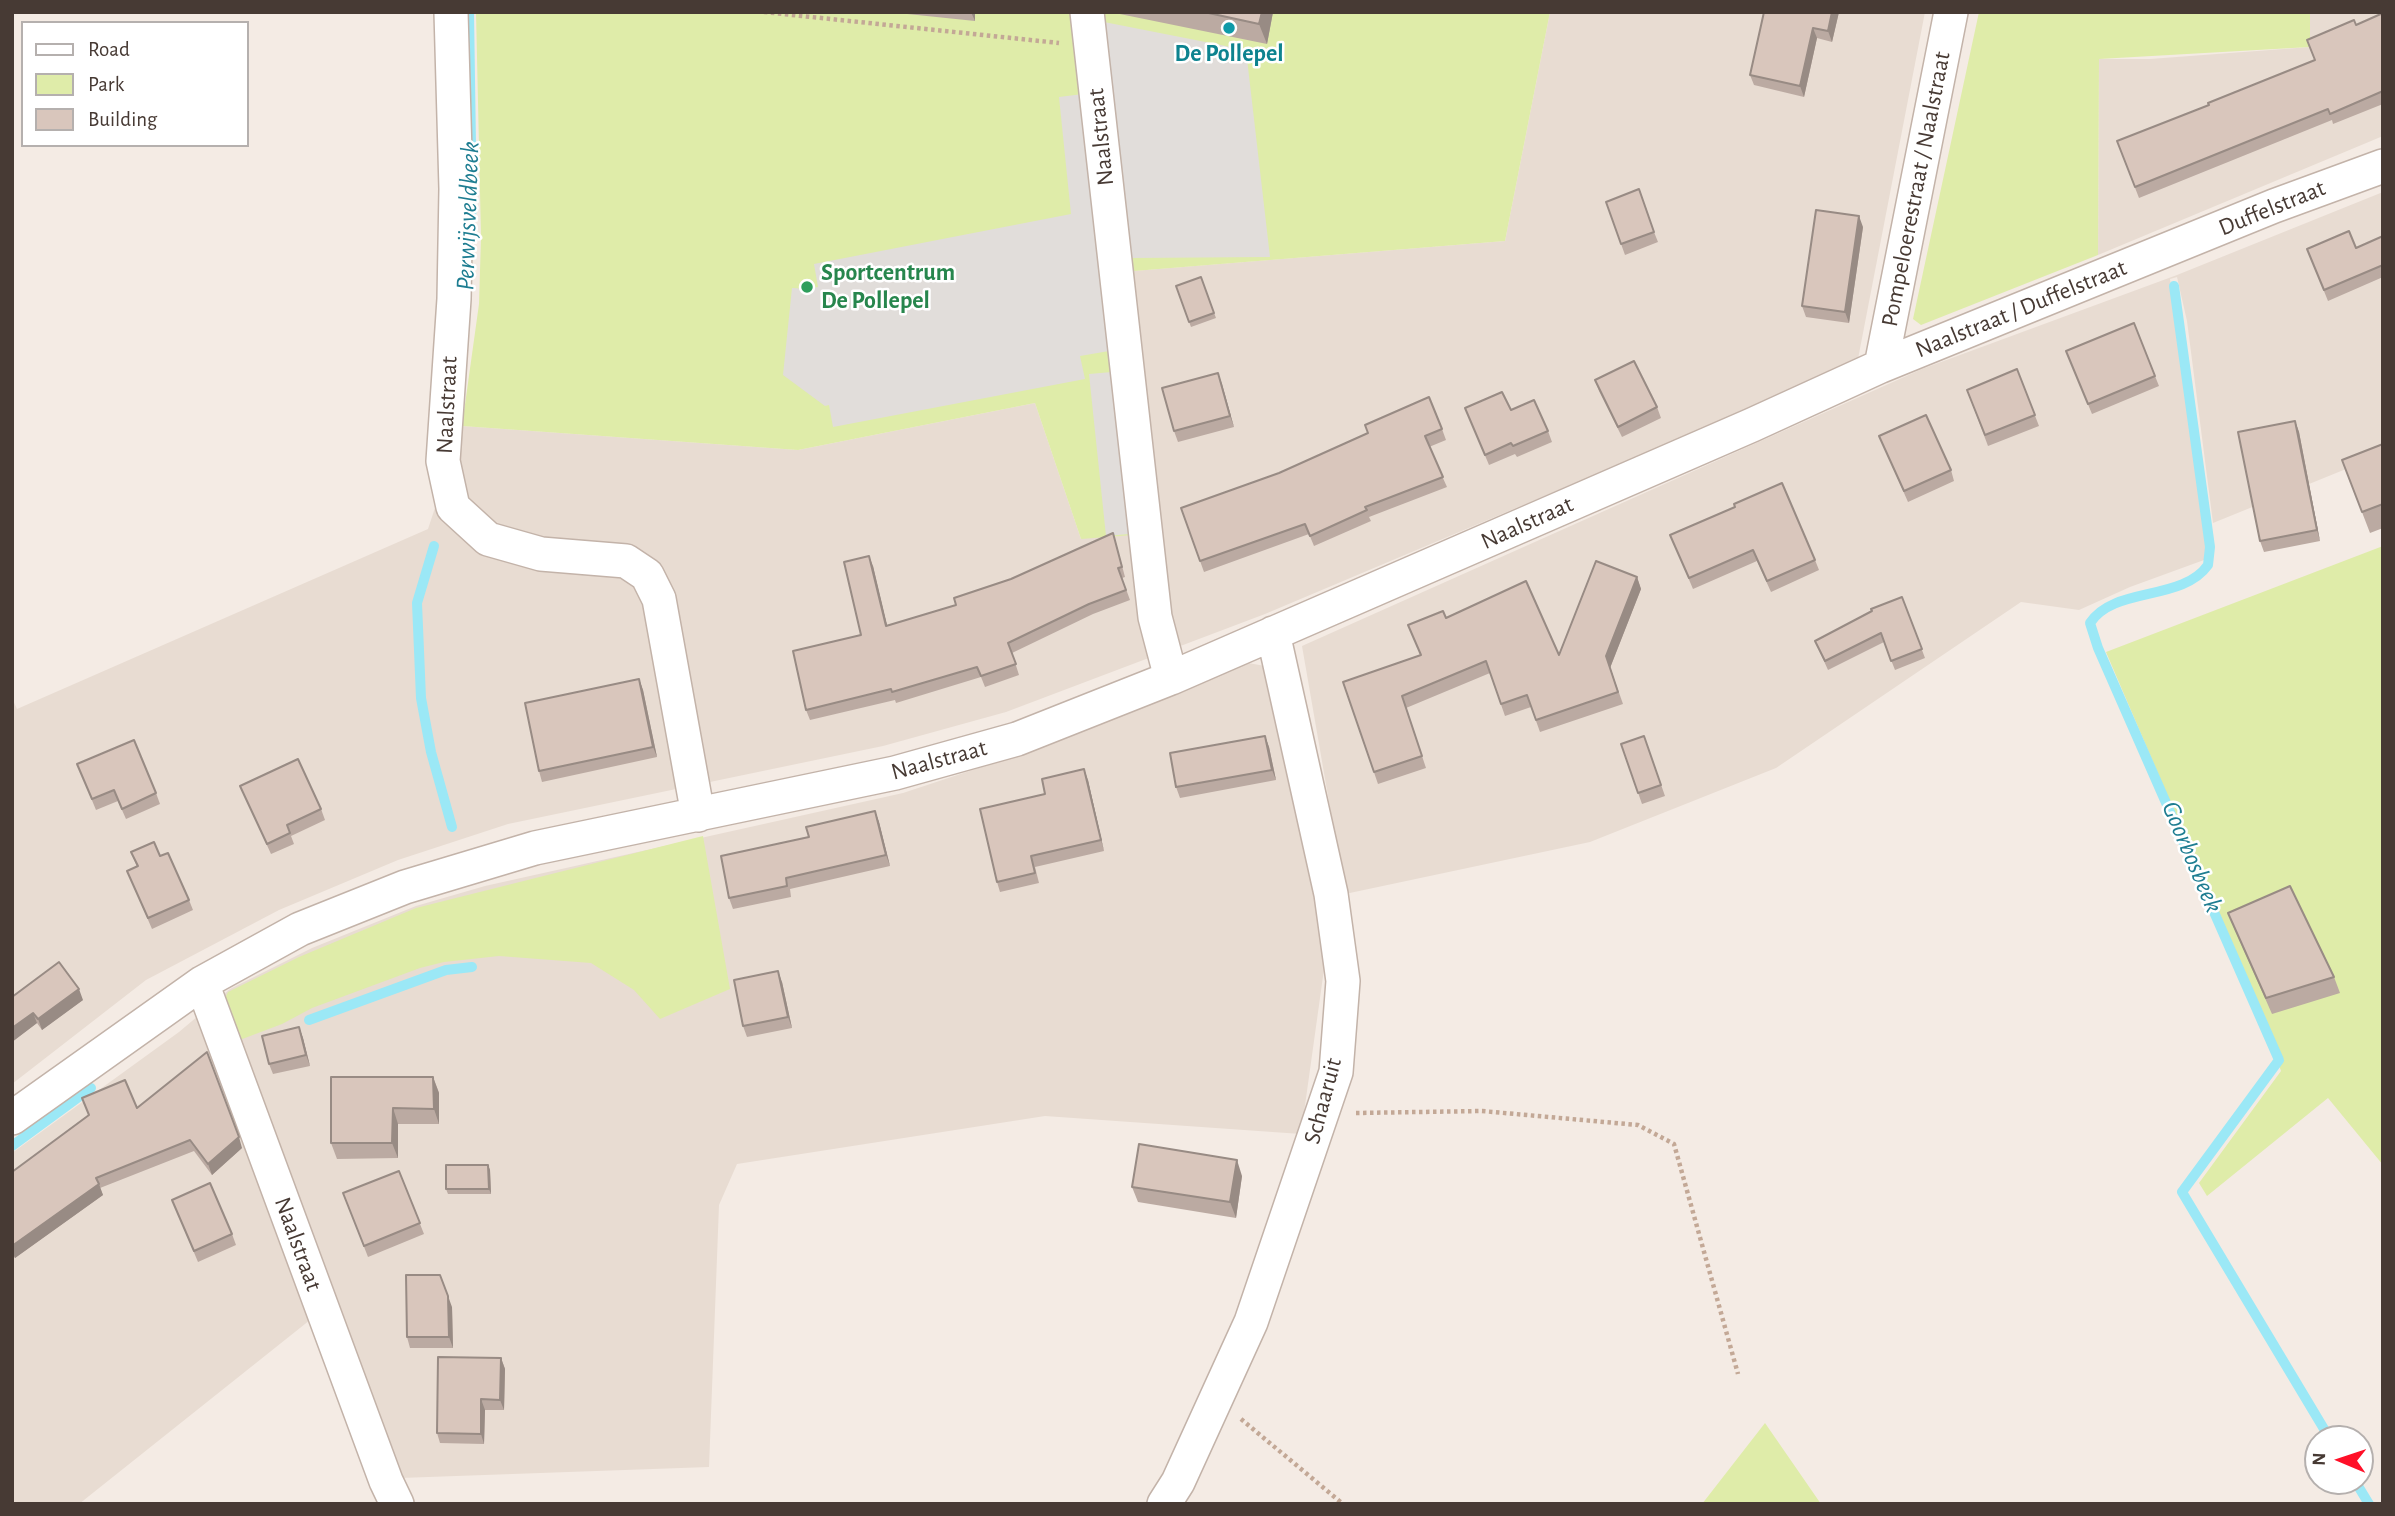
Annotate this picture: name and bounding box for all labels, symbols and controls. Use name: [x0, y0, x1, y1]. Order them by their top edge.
marker: De Pollepel: [1221, 20, 1237, 36]
legend: [21, 21, 248, 147]
text: Road: [88, 39, 130, 60]
place label: De Pollepel: [1175, 40, 1283, 68]
street label: Pompeloerestraat / Naalstraat: [1875, 49, 1957, 329]
text: Park: [88, 74, 124, 95]
street label: Naalstraat: [1082, 87, 1120, 187]
text: Building: [88, 109, 157, 130]
water label: Perwijsveldbeek: [450, 141, 486, 291]
street label: Duffelstraat: [2214, 174, 2330, 242]
street label: Naalstraat / Duffelstraat: [1911, 253, 2131, 365]
place label: Sportcentrum De Pollepel: [821, 259, 955, 315]
marker: Sportcentrum De Pollepel: [799, 279, 815, 295]
street label: Naalstraat: [430, 355, 464, 455]
street label: Naalstraat: [1476, 490, 1578, 556]
street label: Naalstraat: [888, 733, 990, 787]
water label: Goorbosbeek: [2155, 797, 2229, 917]
street label: Schaaruit: [1298, 1055, 1348, 1147]
street label: Naalstraat: [268, 1193, 328, 1295]
north arrow: [2304, 1425, 2374, 1495]
text: N: [2310, 1452, 2329, 1466]

